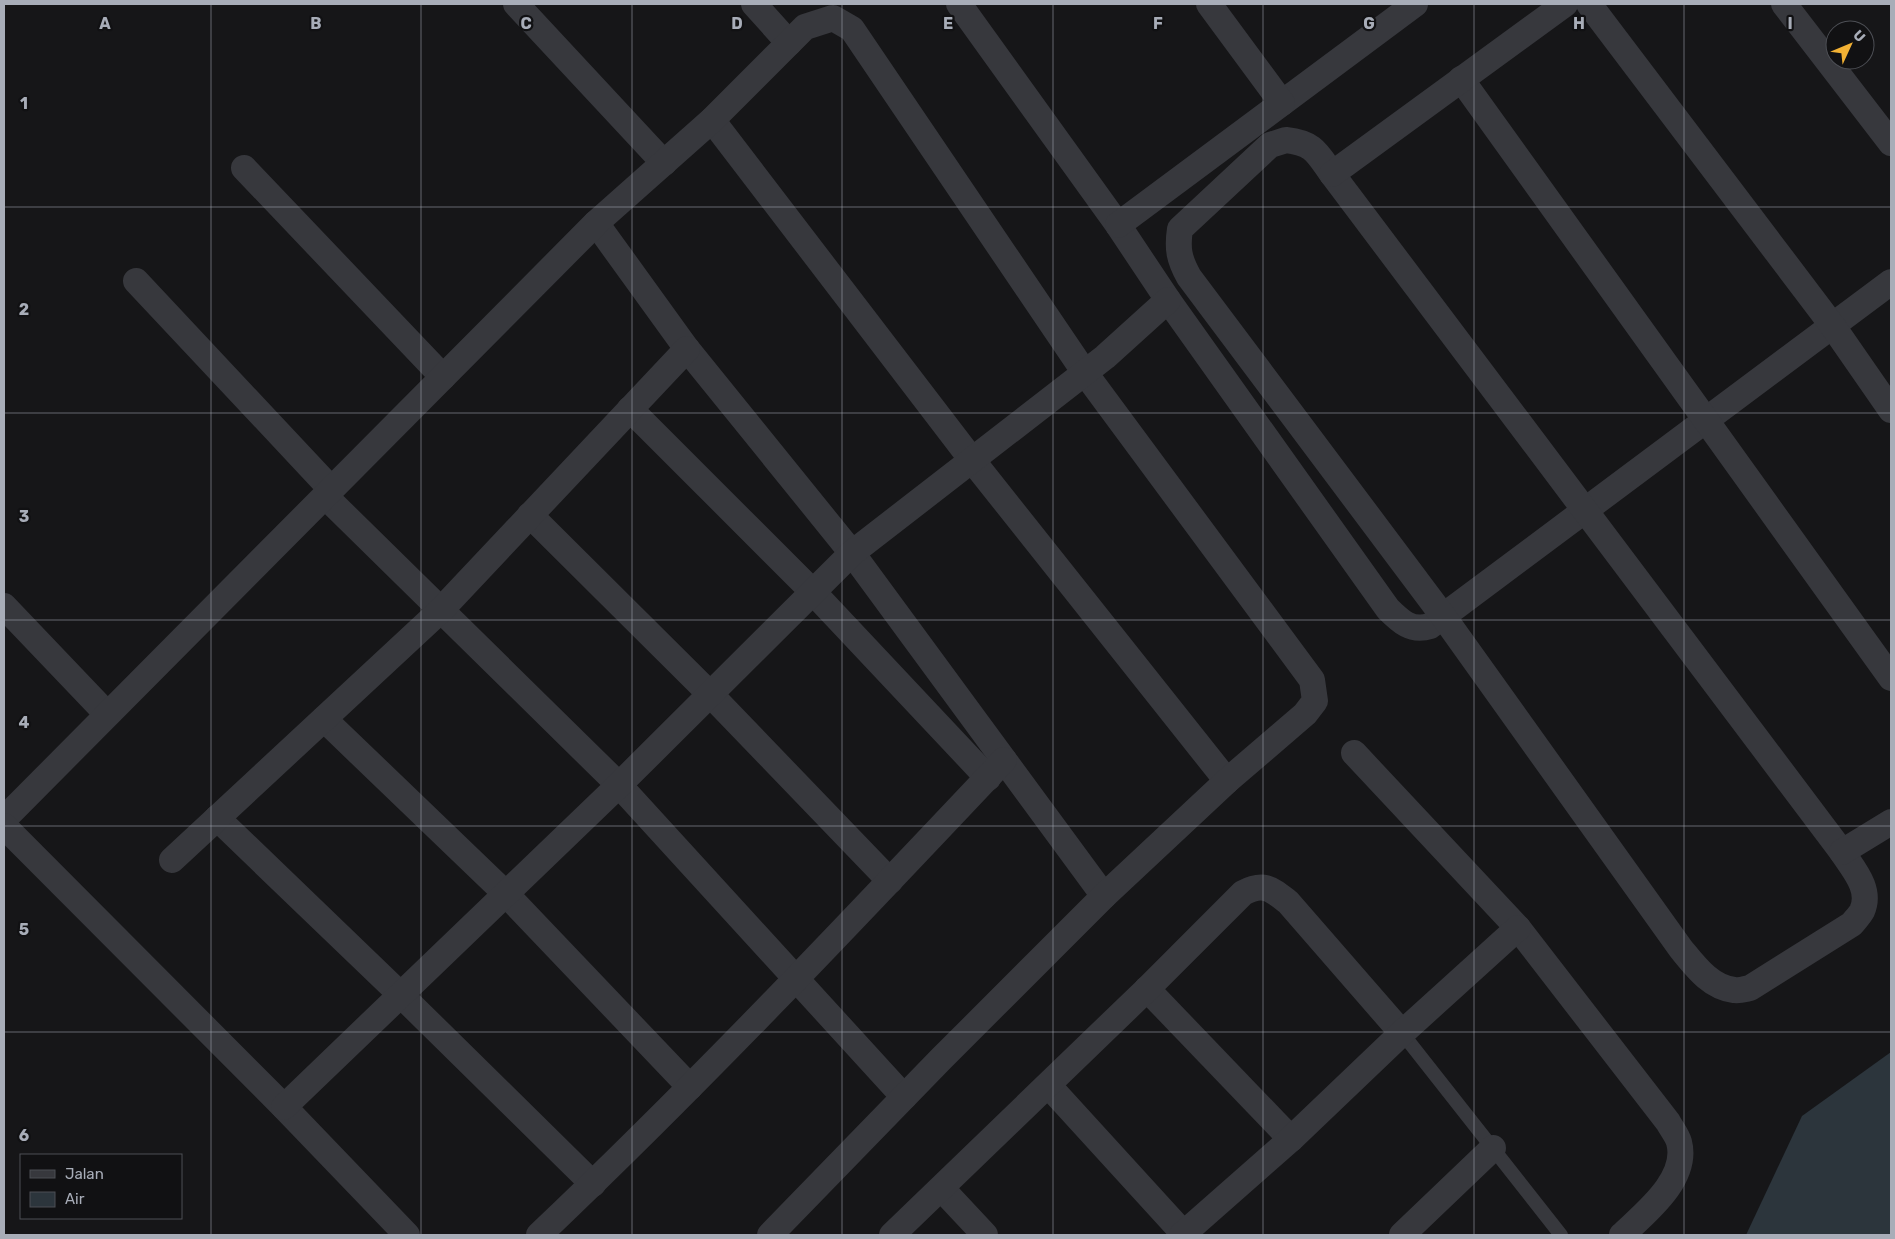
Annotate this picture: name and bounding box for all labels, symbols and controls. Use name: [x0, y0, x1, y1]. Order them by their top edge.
text: A: [99, 14, 111, 33]
text: B: [310, 14, 322, 33]
text: C: [520, 14, 532, 33]
text: D: [731, 14, 743, 33]
text: E: [943, 14, 953, 33]
text: F: [1153, 14, 1163, 33]
text: G: [1363, 14, 1375, 33]
text: H: [1573, 14, 1585, 33]
text: I: [1787, 14, 1793, 33]
north arrow: [1825, 20, 1875, 70]
text: U: [1849, 27, 1869, 46]
text: 1: [20, 94, 28, 113]
text: 2: [19, 300, 29, 319]
text: 3: [19, 507, 29, 526]
text: 4: [19, 713, 30, 732]
text: 5: [19, 920, 29, 939]
text: 6: [19, 1126, 29, 1145]
legend: [20, 1154, 182, 1219]
text: Jalan: [65, 1165, 104, 1183]
text: Air: [65, 1190, 85, 1208]

